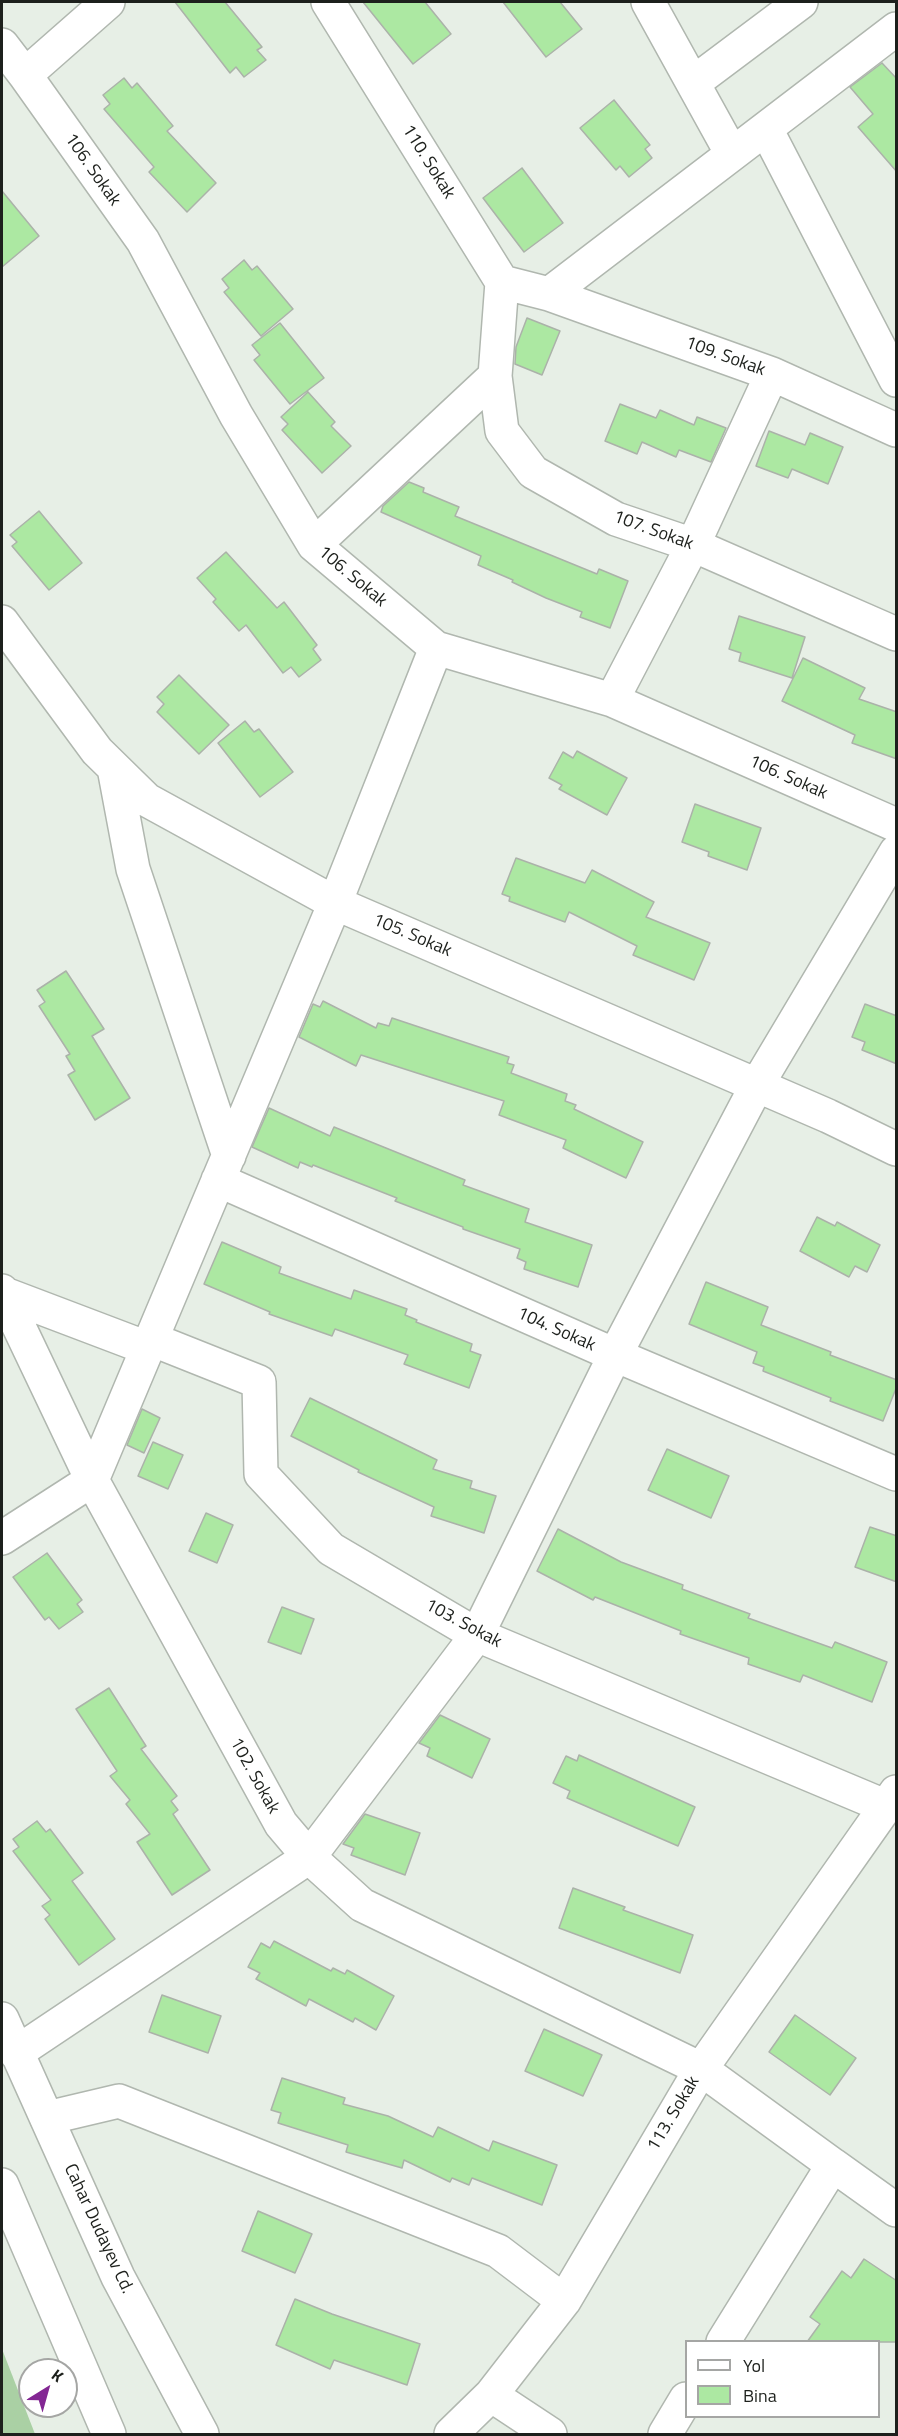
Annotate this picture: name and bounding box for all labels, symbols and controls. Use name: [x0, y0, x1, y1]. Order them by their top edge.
street label: 110. Sokak: [397, 121, 459, 203]
street label: 106. Sokak: [59, 130, 125, 210]
street label: 109. Sokak: [682, 333, 768, 381]
street label: 107. Sokak: [610, 507, 696, 555]
street label: 106. Sokak: [313, 542, 391, 612]
street label: 106. Sokak: [745, 751, 831, 805]
street label: 105. Sokak: [369, 910, 455, 962]
street label: 104. Sokak: [513, 1303, 599, 1357]
street label: 103. Sokak: [421, 1595, 505, 1653]
street label: 102. Sokak: [224, 1734, 284, 1818]
street label: 113. Sokak: [643, 2073, 705, 2155]
street label: Cahar Dudayev Cd.: [59, 2161, 137, 2297]
legend: [685, 2340, 880, 2418]
text: Yol: [743, 2352, 765, 2379]
north arrow: [18, 2358, 78, 2418]
text: K: [47, 2363, 69, 2388]
text: Bina: [743, 2382, 777, 2409]

